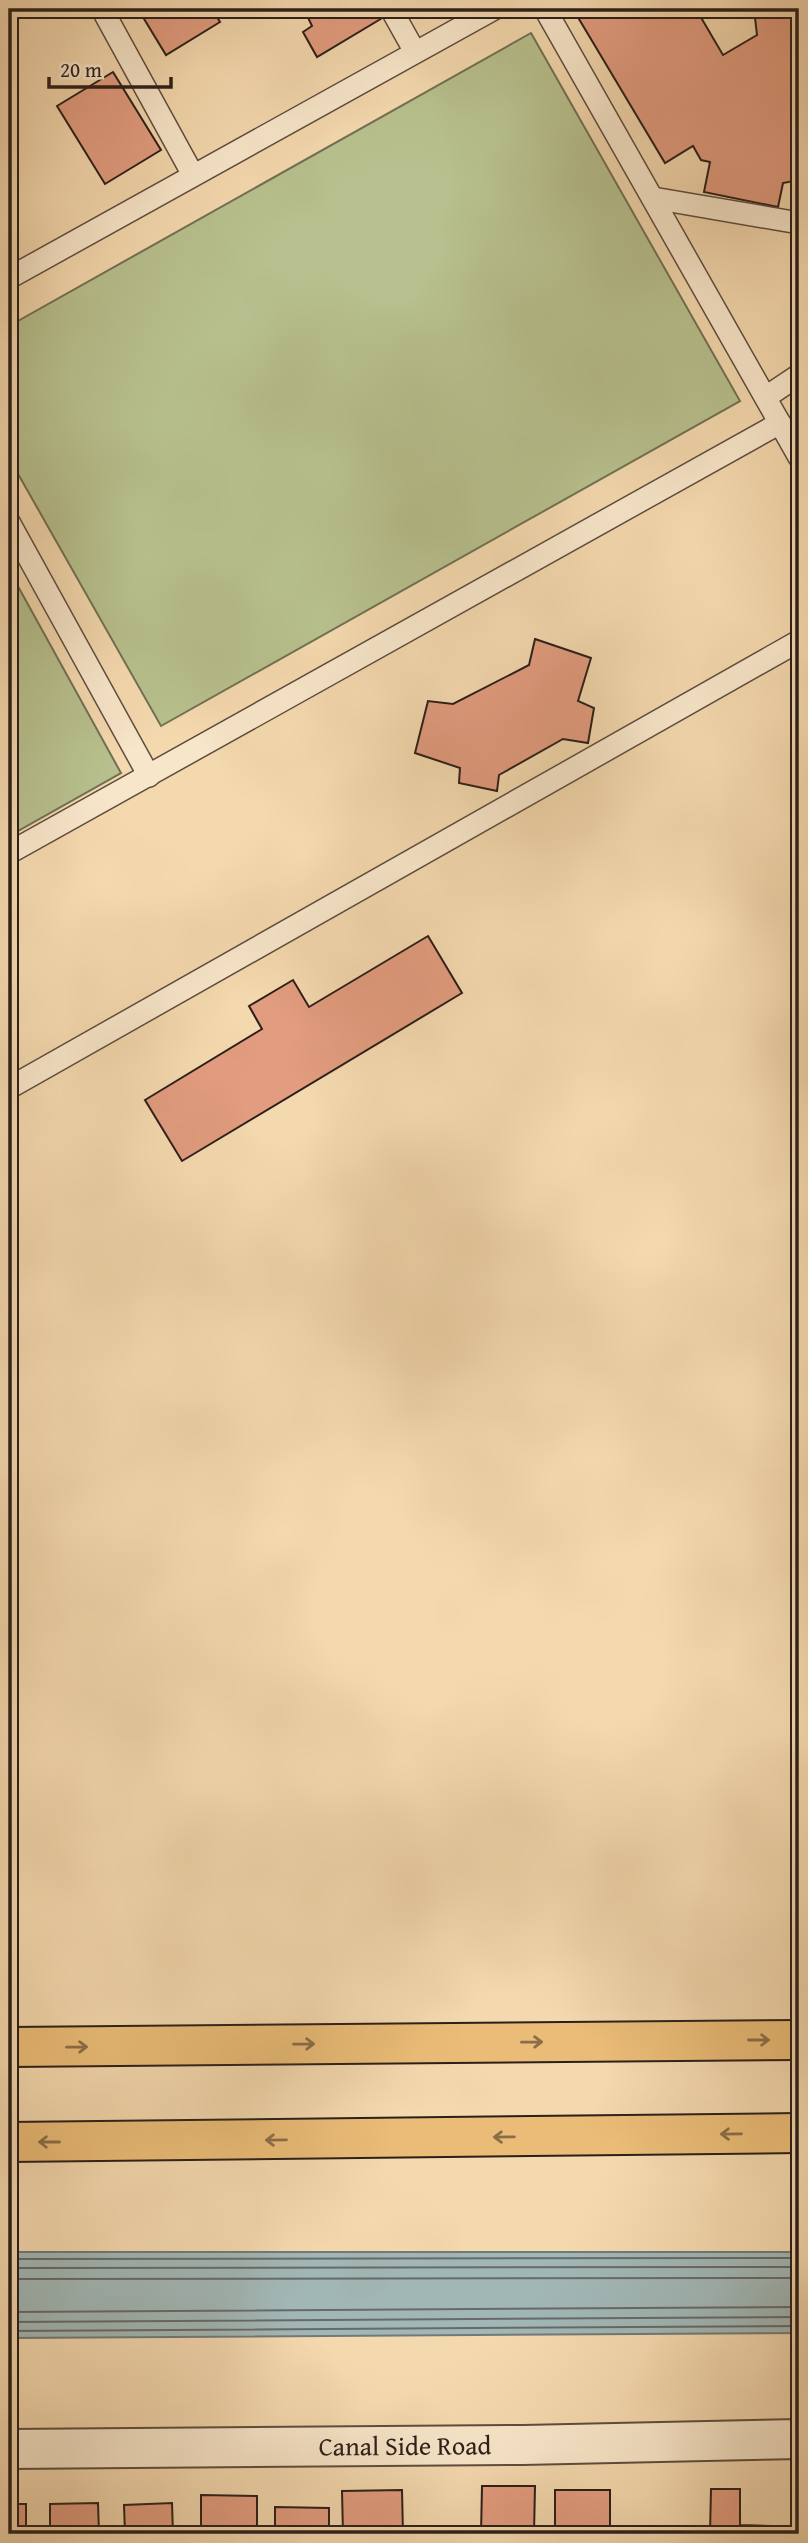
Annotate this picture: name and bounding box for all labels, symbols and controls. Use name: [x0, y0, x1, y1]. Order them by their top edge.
scale bar: [49, 46, 172, 90]
text: 20 m: [60, 54, 102, 85]
one-way arrow: [748, 2033, 771, 2047]
one-way arrow: [520, 2035, 543, 2049]
one-way arrow: [293, 2038, 316, 2051]
one-way arrow: [65, 2040, 88, 2053]
one-way arrow: [720, 2127, 743, 2141]
one-way arrow: [492, 2130, 515, 2144]
one-way arrow: [265, 2133, 288, 2147]
one-way arrow: [37, 2135, 60, 2149]
street label: Canal Side Road: [318, 2425, 492, 2466]

